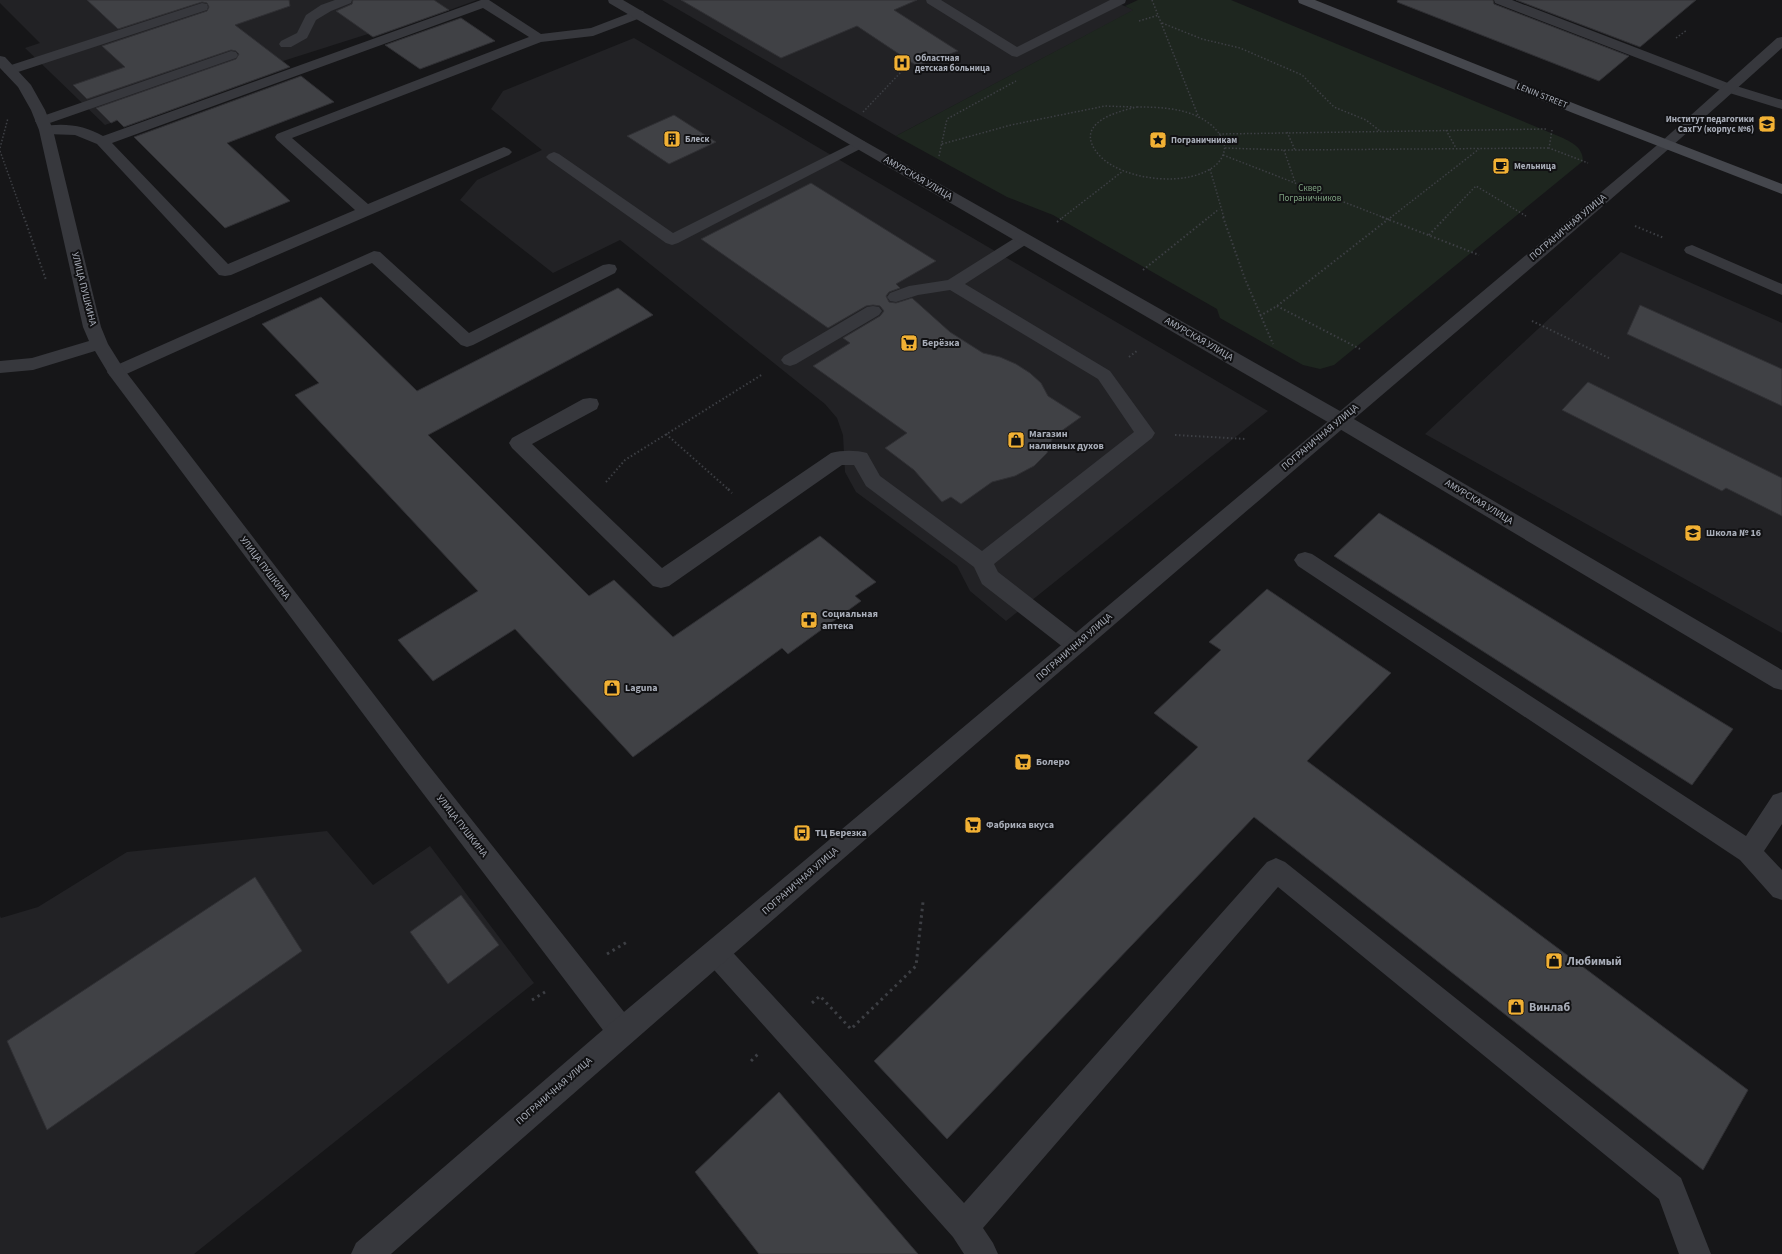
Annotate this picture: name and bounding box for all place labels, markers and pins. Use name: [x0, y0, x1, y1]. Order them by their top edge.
place label: Областная детская больница: [915, 52, 990, 75]
hospital icon: Областная детская больница: [892, 53, 912, 73]
place label: Институт педагогики СахГУ (корпус №6): [1666, 113, 1754, 136]
school or university icon: Институт педагогики СахГУ (корпус №6): [1757, 114, 1777, 134]
building icon: Блеск: [662, 129, 682, 149]
place icon: Пограничникам: [1148, 130, 1168, 150]
place label: Блеск: [685, 133, 709, 146]
place label: Пограничникам: [1171, 134, 1237, 147]
cafe icon: Мельница: [1491, 156, 1511, 176]
place label: Мельница: [1514, 160, 1556, 173]
supermarket icon: Берёзка: [899, 333, 919, 353]
place label: Берёзка: [922, 336, 960, 350]
place label: Магазин наливных духов: [1029, 427, 1104, 453]
shop icon: Магазин наливных духов: [1006, 430, 1026, 450]
school or university icon: Школа № 16: [1683, 523, 1703, 543]
place label: Школа № 16: [1706, 526, 1761, 540]
place label: Социальная аптека: [822, 607, 878, 633]
pharmacy icon: Социальная аптека: [799, 610, 819, 630]
shop icon: Laguna: [602, 678, 622, 698]
place label: Laguna: [625, 681, 657, 695]
supermarket icon: Болеро: [1013, 752, 1033, 772]
place label: Болеро: [1036, 755, 1070, 769]
supermarket icon: Фабрика вкуса: [963, 815, 983, 835]
place label: Фабрика вкуса: [986, 818, 1054, 832]
bus stop icon: ТЦ Березка: [792, 823, 812, 843]
place label: ТЦ Березка: [815, 826, 867, 840]
shop icon: Любимый: [1544, 951, 1564, 971]
place label: Любимый: [1566, 953, 1622, 970]
shop icon: Винлаб: [1506, 997, 1526, 1017]
place label: Винлаб: [1529, 999, 1570, 1016]

